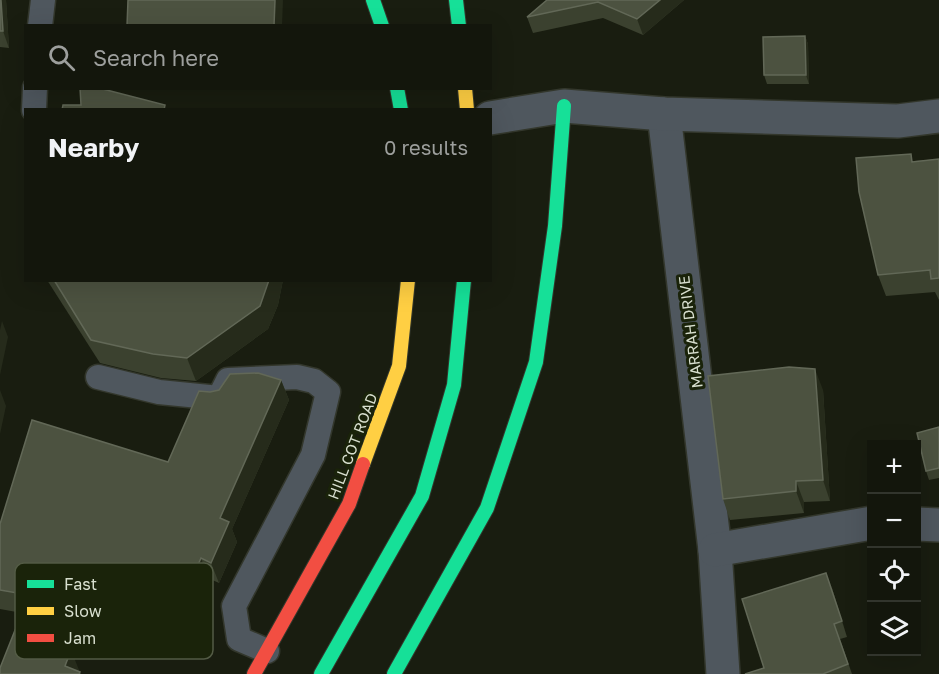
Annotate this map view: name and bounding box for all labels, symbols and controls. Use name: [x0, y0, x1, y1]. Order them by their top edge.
search box: [24, 24, 492, 90]
icon: search: [45, 41, 78, 74]
text: Search here: [93, 44, 219, 71]
text: Nearby: [48, 132, 139, 163]
text: 0 results: [384, 135, 468, 159]
street label: MARRAH DRIVE: [674, 275, 706, 389]
street label: HILL COT ROAD: [323, 390, 381, 502]
map controls: [867, 440, 921, 656]
button: +: [867, 440, 921, 494]
button: −: [867, 494, 921, 548]
button: locate: [867, 548, 921, 602]
legend: [15, 563, 213, 659]
text: Fast: [64, 574, 97, 594]
text: Slow: [64, 601, 102, 621]
button: layers: [867, 602, 921, 656]
text: Jam: [64, 628, 96, 648]

